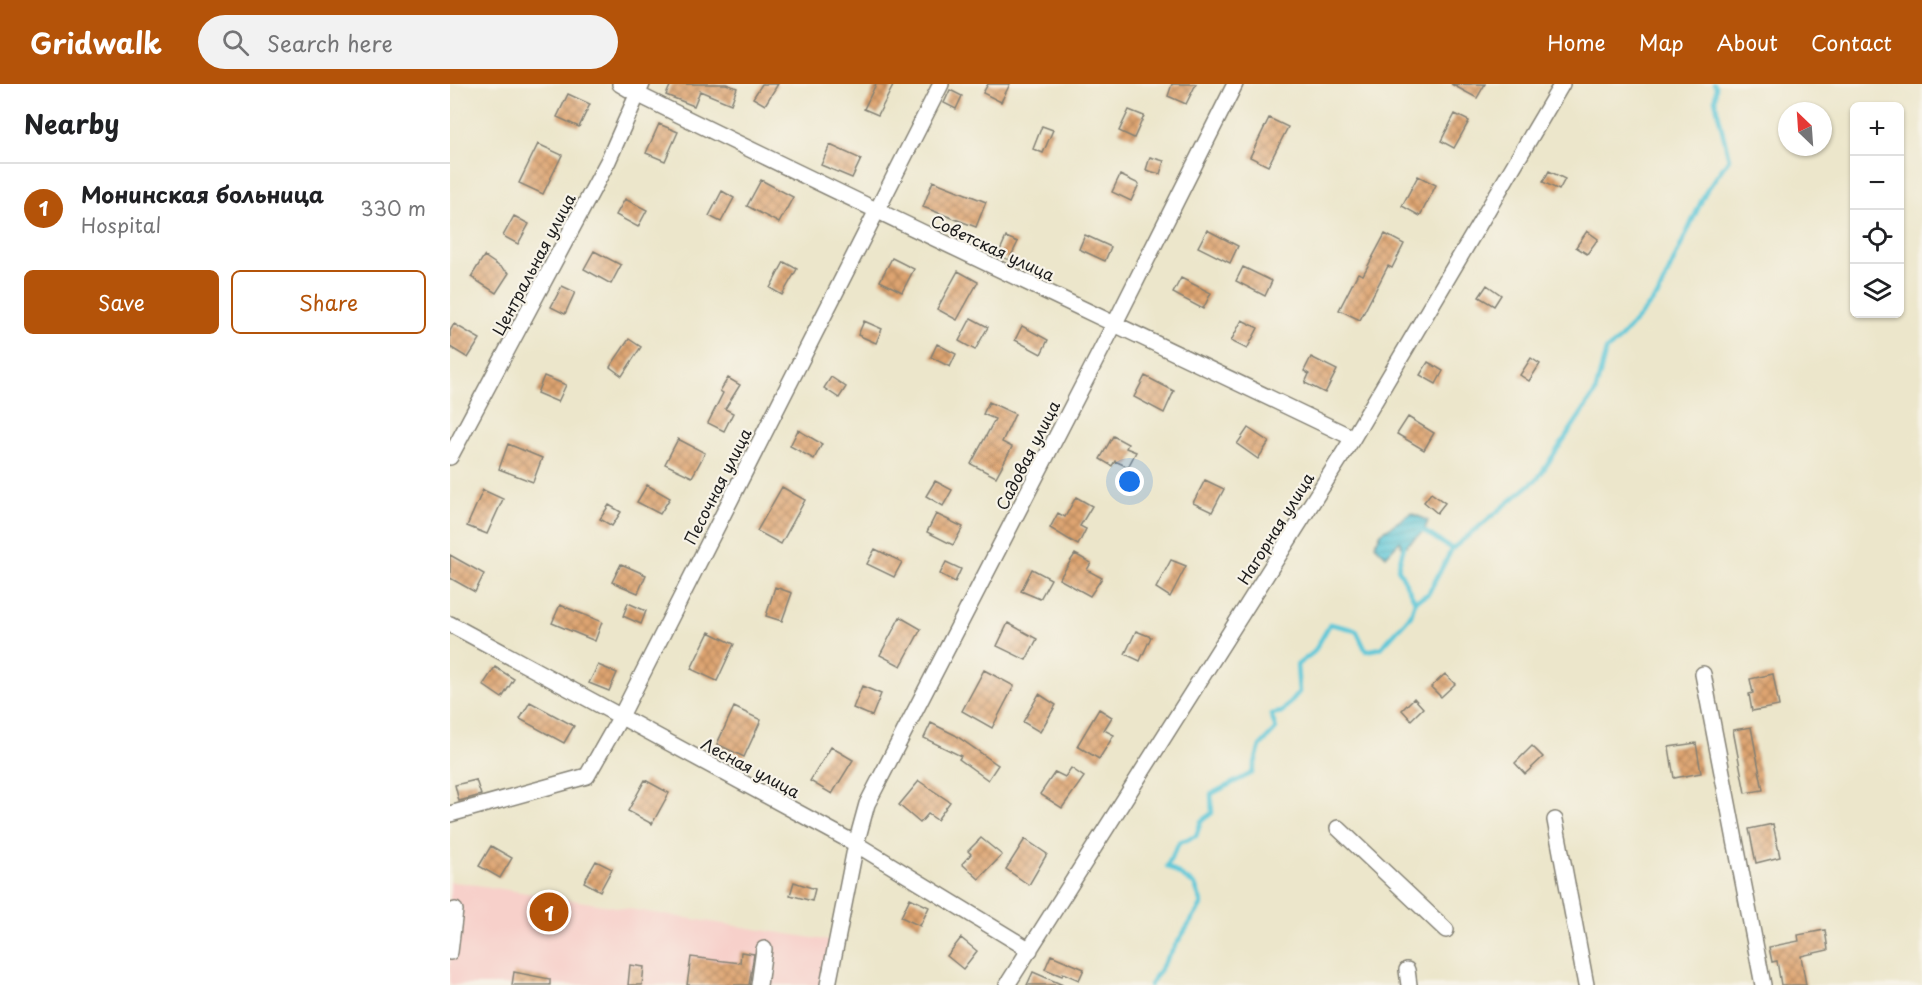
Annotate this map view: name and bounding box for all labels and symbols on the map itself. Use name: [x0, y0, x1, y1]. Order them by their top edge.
north arrow: [1778, 102, 1832, 156]
street label: Центральная улица: [485, 189, 581, 339]
street label: Советская улица: [927, 208, 1059, 286]
street label: Садовая улица: [989, 396, 1065, 514]
street label: Песочная улица: [677, 424, 757, 548]
your location: [1115, 467, 1144, 496]
street label: Нагорная улица: [1231, 467, 1319, 589]
street label: Лесная улица: [697, 731, 805, 803]
pin: 1: [530, 890, 568, 934]

